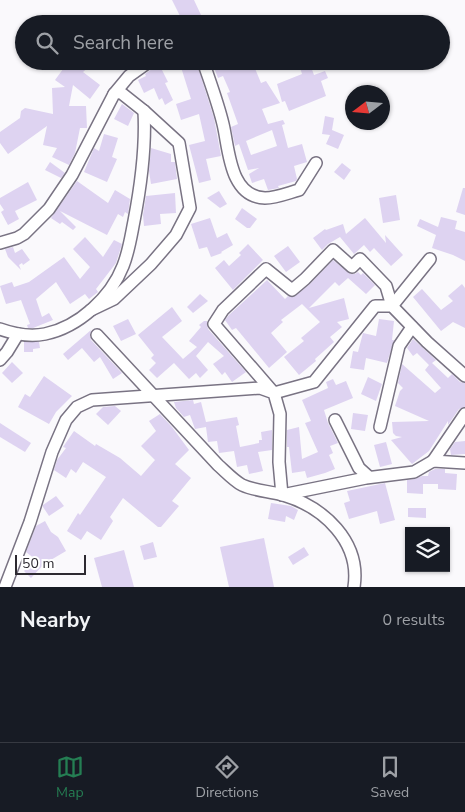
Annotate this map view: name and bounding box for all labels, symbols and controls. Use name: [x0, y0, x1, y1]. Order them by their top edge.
search box: [15, 15, 450, 70]
icon: search: [33, 29, 61, 57]
text: Search here: [73, 30, 174, 56]
north arrow: [345, 85, 390, 130]
map controls: [405, 527, 450, 572]
button: layers: [405, 527, 450, 572]
scale bar: [15, 552, 86, 575]
text: 50 m: [22, 554, 54, 573]
text: Nearby: [20, 606, 90, 634]
text: 0 results: [383, 609, 445, 631]
tab: Map: [56, 753, 84, 802]
tab: Directions: [196, 753, 259, 802]
tab: Saved: [370, 753, 409, 802]

